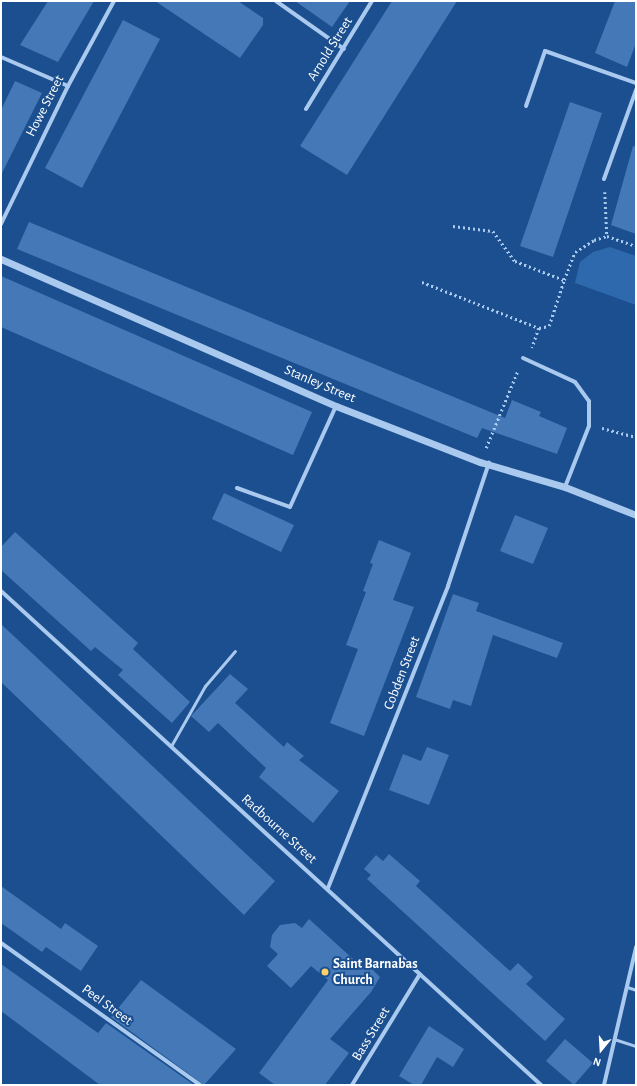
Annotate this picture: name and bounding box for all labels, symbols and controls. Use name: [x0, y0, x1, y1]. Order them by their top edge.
street label: Arnold Street: [304, 14, 356, 84]
street label: Howe Street: [22, 72, 68, 140]
street label: Stanley Street: [282, 361, 358, 407]
street label: Cobden Street: [380, 634, 424, 712]
street label: Radbourne Street: [238, 791, 320, 867]
place label: Saint Barnabas Church: [333, 956, 418, 988]
marker: Saint Barnabas Church: [320, 967, 330, 977]
street label: Peel Street: [78, 981, 136, 1029]
street label: Bass Street: [348, 1004, 394, 1064]
north arrow: [581, 1030, 621, 1070]
text: N: [592, 1055, 602, 1068]

